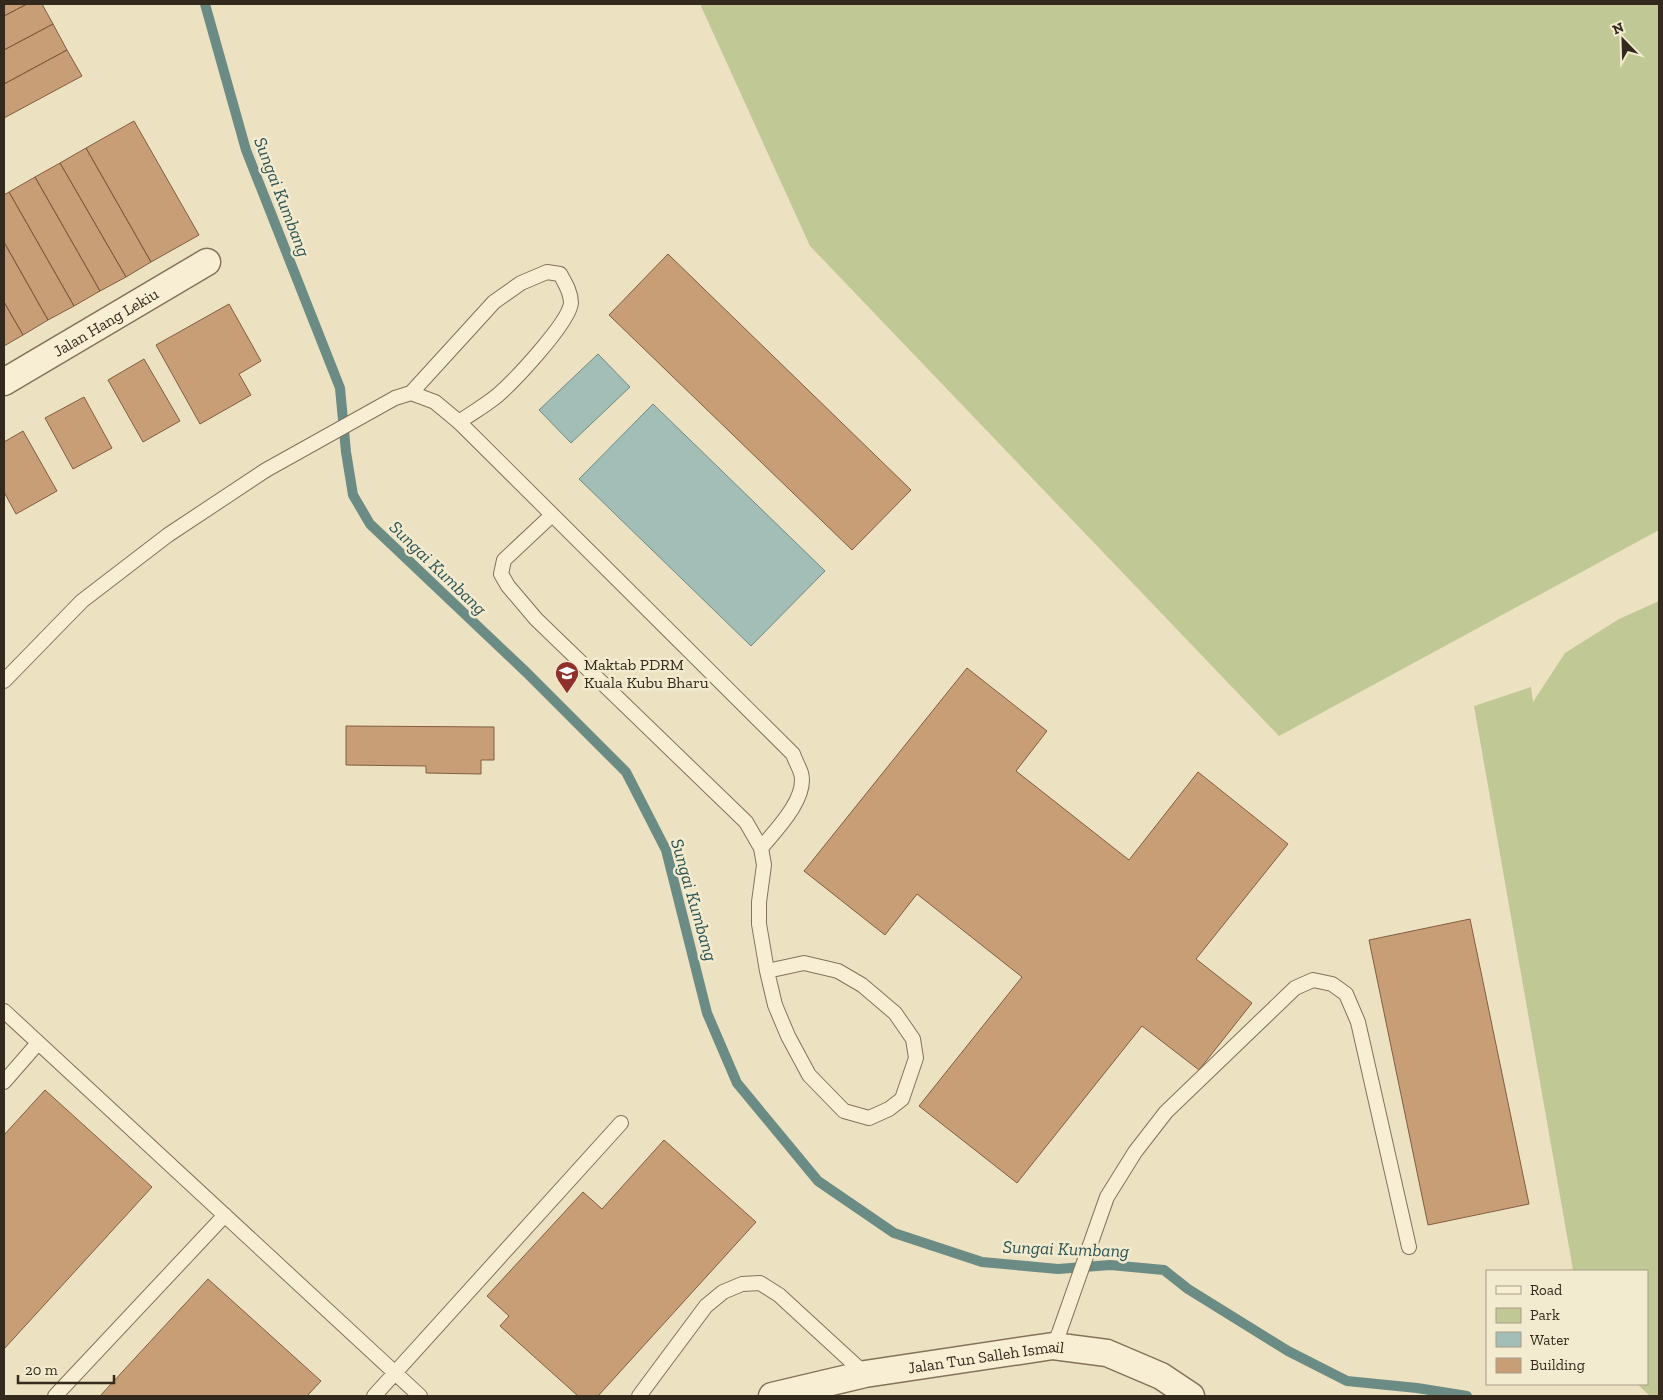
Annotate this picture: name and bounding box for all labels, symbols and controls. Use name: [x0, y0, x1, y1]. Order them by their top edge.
north arrow: [1598, 15, 1648, 65]
text: N: [1610, 18, 1627, 38]
water label: Sungai Kumbang: [249, 134, 315, 261]
street label: Jalan Hang Lekiu: [50, 284, 162, 360]
water label: Sungai Kumbang: [385, 516, 492, 620]
place label: Maktab PDRM Kuala Kubu Bharu: [584, 655, 709, 692]
school or university icon: Maktab PDRM Kuala Kubu Bharu: [554, 660, 580, 694]
water label: Sungai Kumbang: [666, 836, 722, 965]
water label: Sungai Kumbang: [1002, 1236, 1130, 1262]
legend: [1486, 1270, 1648, 1385]
text: Road: [1530, 1281, 1563, 1299]
text: Park: [1530, 1306, 1560, 1324]
text: Water: [1530, 1331, 1570, 1349]
street label: Jalan Tun Salleh Ismail: [907, 1336, 1065, 1377]
scale bar: [18, 1352, 114, 1384]
text: Building: [1530, 1356, 1585, 1374]
text: 20 m: [25, 1361, 58, 1379]

